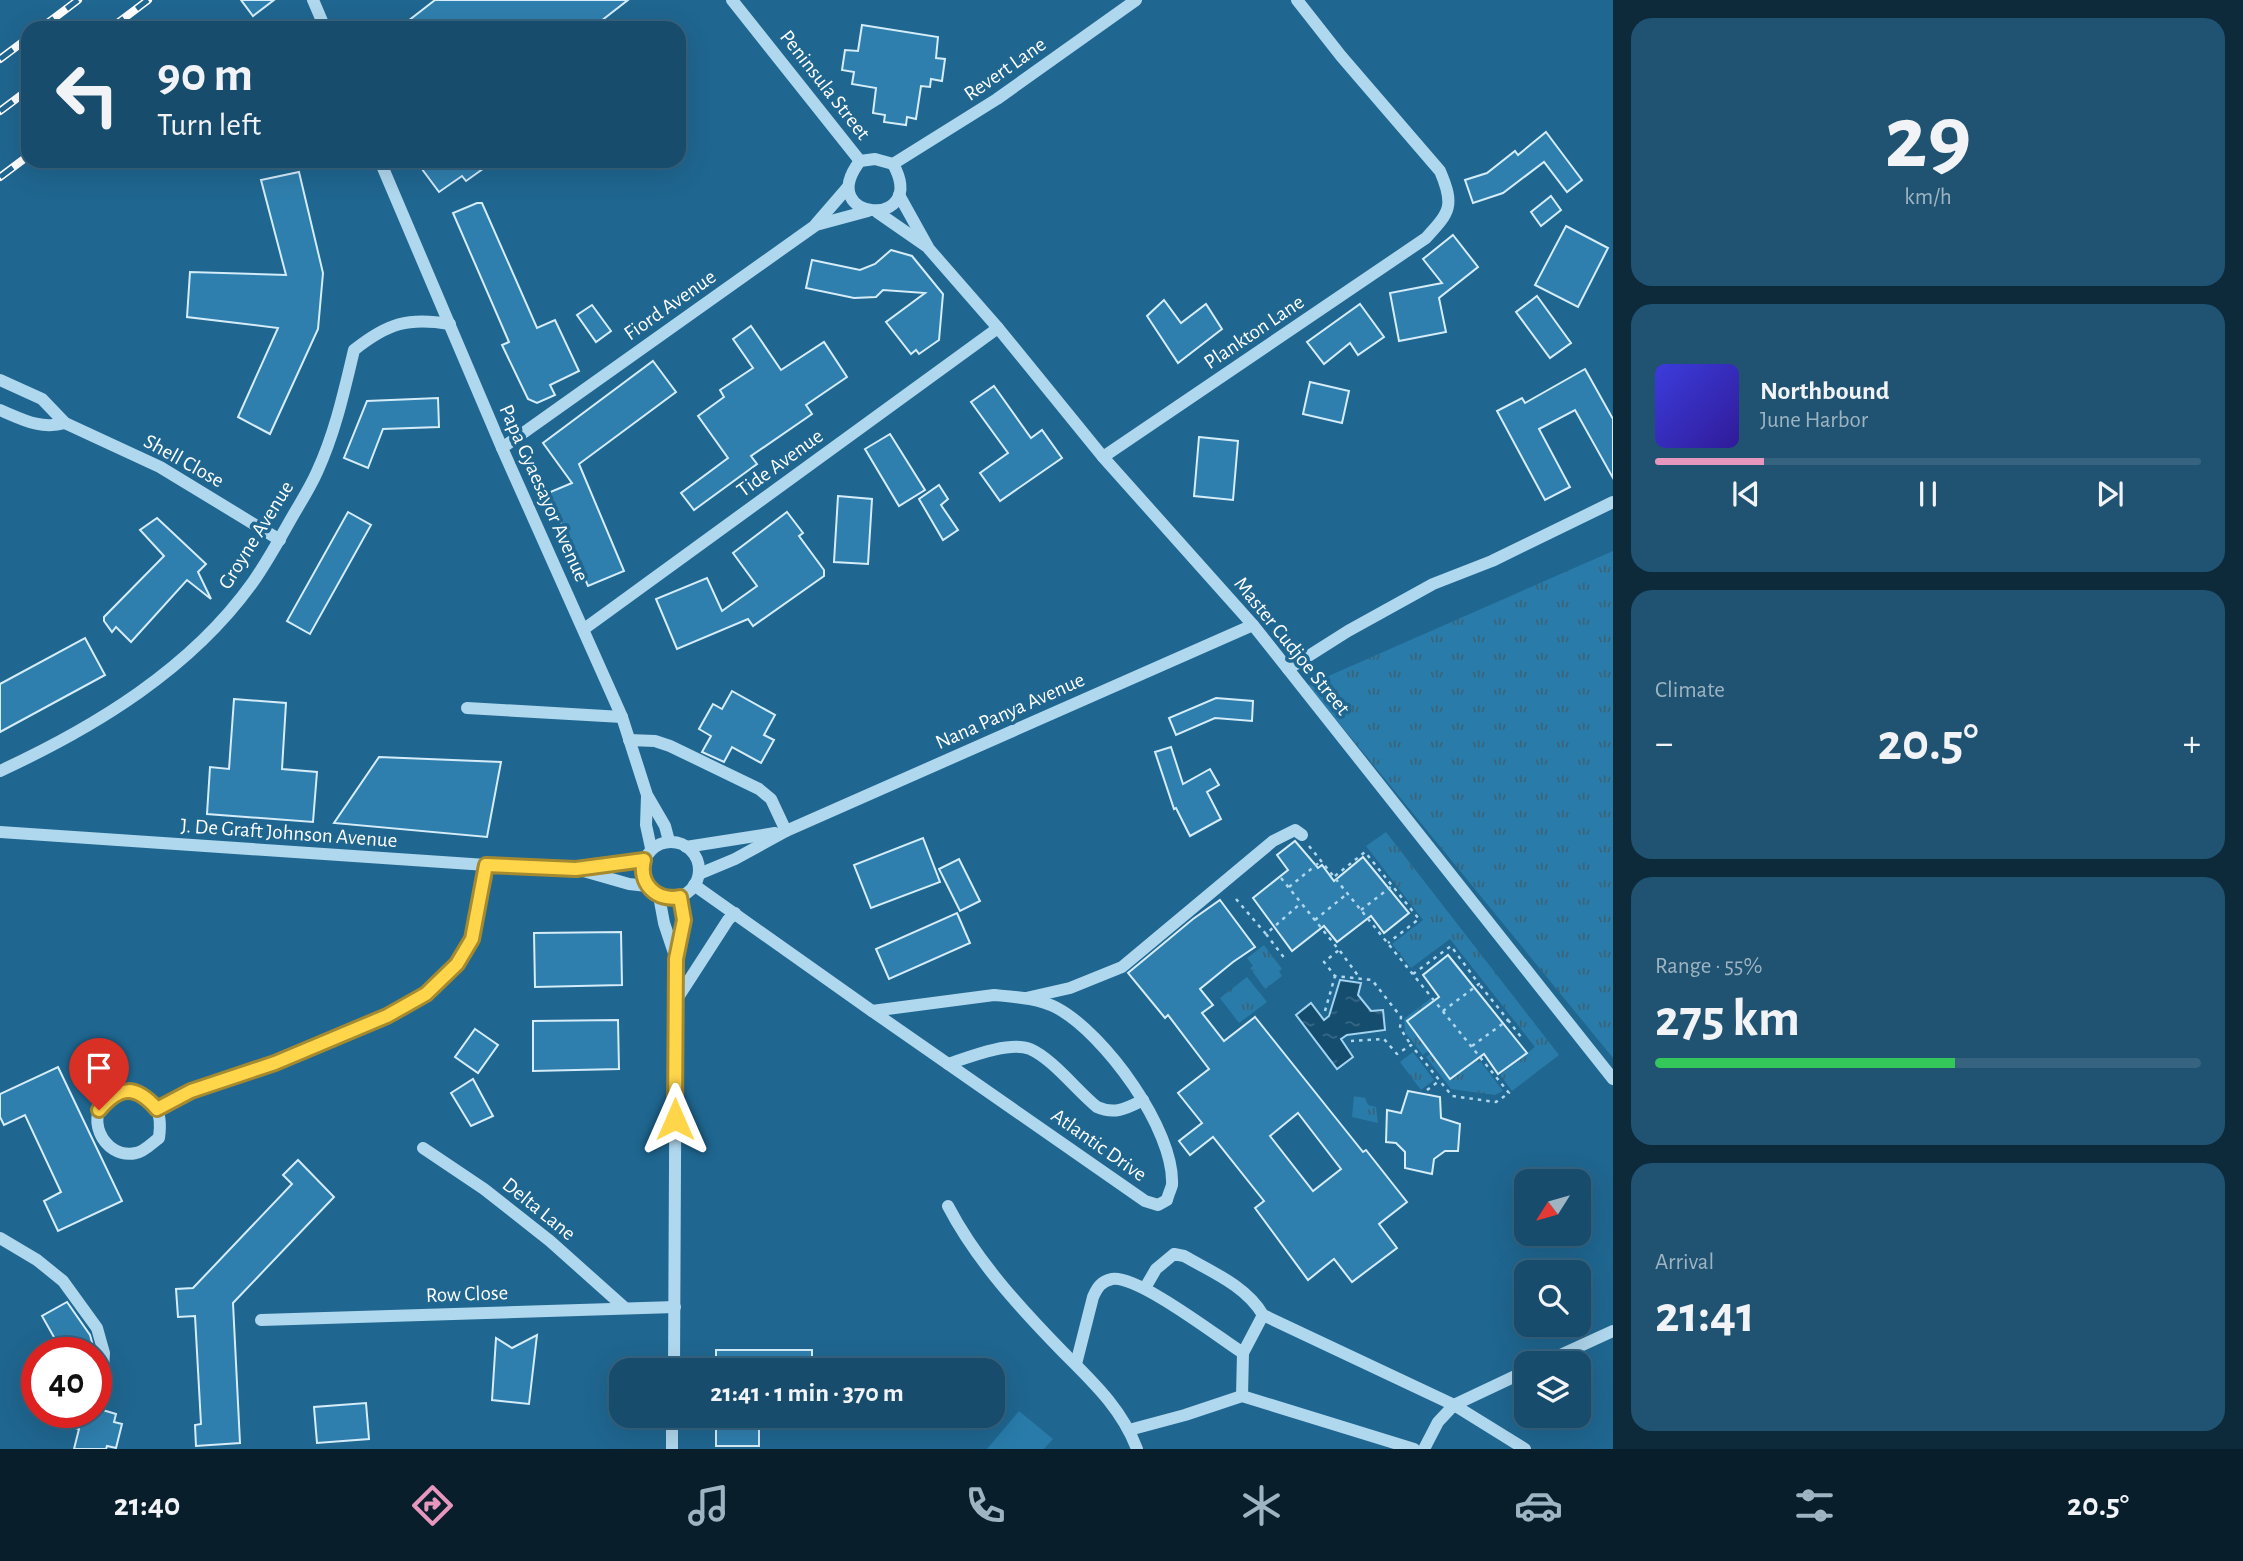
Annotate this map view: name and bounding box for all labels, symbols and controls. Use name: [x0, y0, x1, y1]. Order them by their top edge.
street label: Peninsula Street: [776, 26, 874, 144]
street label: Revert Lane: [960, 33, 1050, 105]
icon: left: [42, 49, 133, 140]
text: 90 m: [157, 51, 253, 100]
text: 29: [1885, 93, 1971, 184]
text: Turn left: [157, 109, 261, 141]
text: km/h: [1904, 186, 1952, 209]
street label: Fiord Avenue: [620, 266, 720, 344]
street label: Plankton Lane: [1200, 291, 1308, 373]
text: Northbound: [1760, 378, 1889, 404]
street label: Papa Gyaesayor Avenue: [495, 401, 593, 585]
text: June Harbor: [1760, 409, 1868, 432]
street label: Tide Avenue: [733, 425, 827, 501]
street label: Shell Close: [140, 430, 228, 492]
icon: previous: [1727, 475, 1765, 513]
icon: pause: [1909, 475, 1947, 513]
icon: next: [2091, 475, 2129, 513]
street label: Groyne Avenue: [214, 477, 298, 593]
street label: Master Cudjoe Street: [1230, 573, 1354, 719]
street label: Nana Panya Avenue: [932, 669, 1088, 753]
text: Climate: [1655, 679, 1725, 702]
text: 20.5°: [1877, 717, 1979, 769]
text: −: [1655, 725, 1673, 763]
text: +: [2183, 725, 2201, 763]
street label: J. De Graft Johnson Avenue: [180, 815, 398, 851]
text: Range · 55%: [1655, 955, 1762, 978]
text: 275 km: [1655, 993, 1800, 1045]
pin: [69, 1038, 129, 1110]
icon: arrive: [80, 1049, 118, 1087]
position arrow: [638, 1082, 712, 1156]
street label: Atlantic Drive: [1048, 1105, 1150, 1185]
north arrow: [1514, 1169, 1591, 1246]
map controls: [1514, 1169, 1591, 1428]
street label: Delta Lane: [499, 1173, 579, 1245]
text: Arrival: [1655, 1251, 1714, 1274]
button: search: [1514, 1260, 1591, 1337]
street label: Row Close: [425, 1282, 509, 1306]
text: 21:41: [1655, 1289, 1755, 1341]
speed limit sign: 40: [21, 1337, 112, 1428]
button: layers: [1514, 1351, 1591, 1428]
text: 21:41 · 1 min · 370 m: [710, 1380, 904, 1406]
icon: directions: [408, 1481, 457, 1530]
icon: music: [684, 1481, 733, 1530]
icon: phone: [961, 1481, 1010, 1530]
icon: climate: [1237, 1481, 1286, 1530]
icon: car: [1514, 1481, 1563, 1530]
icon: filters: [1790, 1481, 1839, 1530]
text: 21:40: [114, 1489, 180, 1521]
text: 20.5°: [2067, 1489, 2129, 1521]

